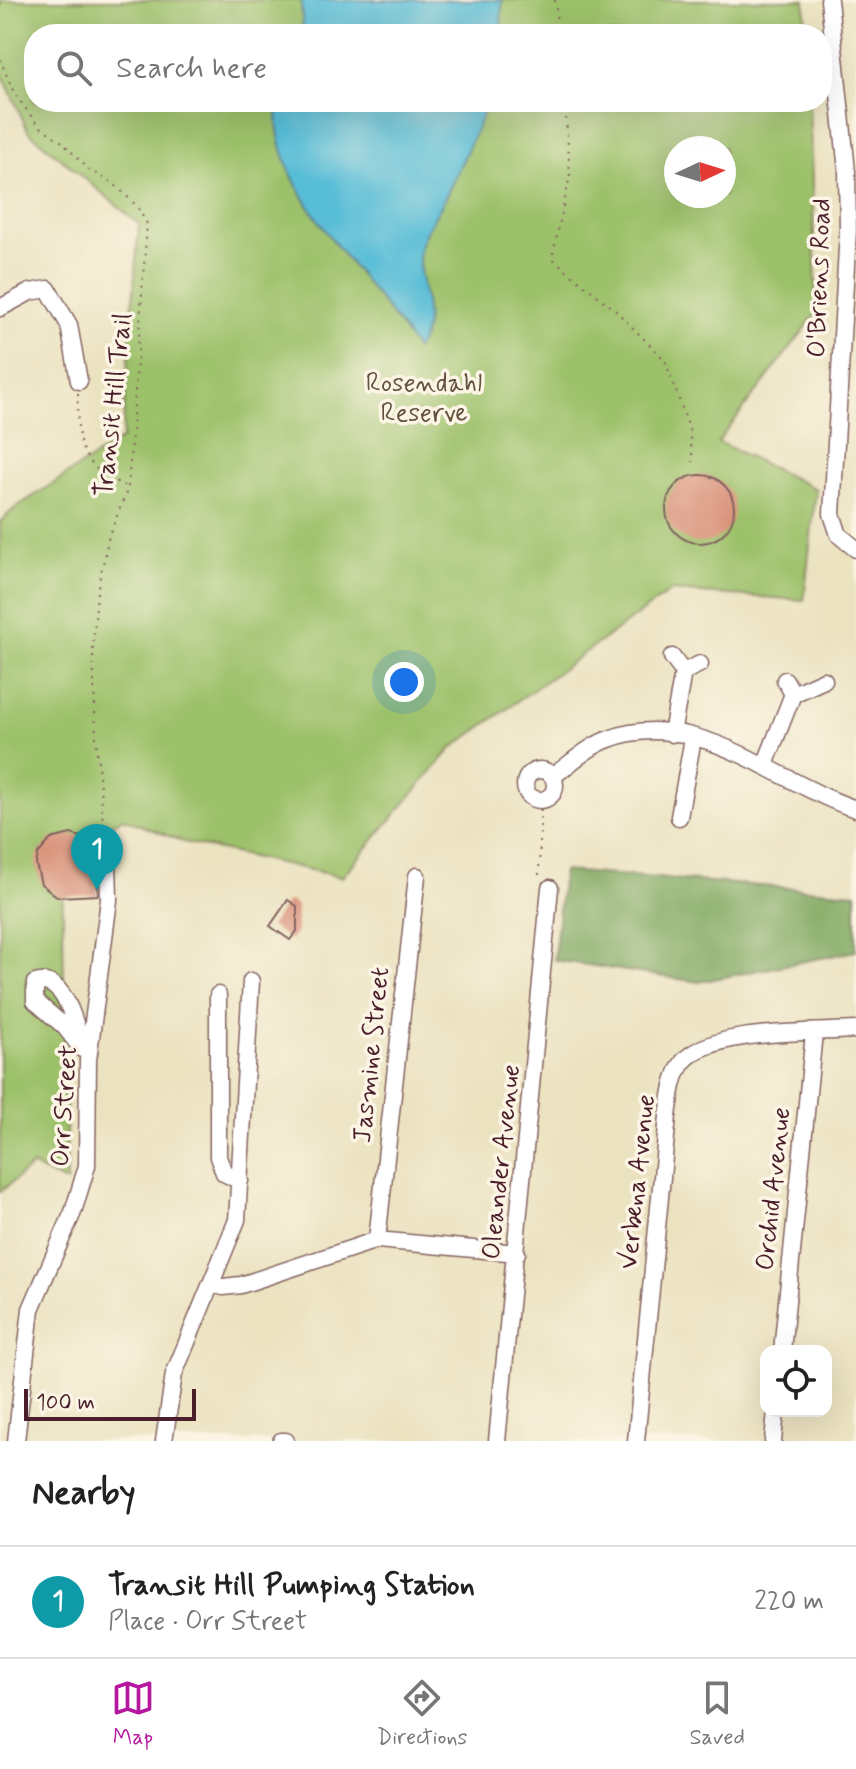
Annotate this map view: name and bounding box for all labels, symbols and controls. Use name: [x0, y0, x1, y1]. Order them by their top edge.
search box: [24, 24, 832, 112]
icon: search: [52, 46, 96, 90]
text: Search here: [116, 49, 267, 88]
north arrow: [664, 136, 736, 208]
street label: O'Briens Road: [800, 198, 840, 358]
street label: Transit Hill Trail: [87, 312, 141, 498]
park label: Rosendahl Reserve: [366, 367, 482, 431]
your location: [384, 662, 424, 702]
pin: 1: [71, 824, 123, 890]
street label: Jasmine Street: [346, 965, 398, 1145]
street label: Orr Street: [44, 1044, 86, 1168]
street label: Oleander Avenue: [475, 1063, 529, 1261]
street label: Verbena Avenue: [612, 1093, 664, 1271]
street label: Orchid Avenue: [749, 1106, 799, 1272]
map controls: [760, 1345, 832, 1417]
button: locate: [760, 1345, 832, 1417]
scale bar: [24, 1385, 196, 1421]
text: 100 m: [36, 1389, 95, 1417]
text: Nearby: [32, 1471, 136, 1516]
text: Transit Hill Pumping Station: [108, 1566, 475, 1605]
text: 1: [52, 1585, 64, 1619]
text: 220 m: [754, 1585, 824, 1619]
text: Place · Orr Street: [108, 1605, 307, 1639]
tab: Map: [111, 1676, 155, 1752]
tab: Directions: [377, 1676, 467, 1752]
tab: Saved: [689, 1676, 745, 1752]

